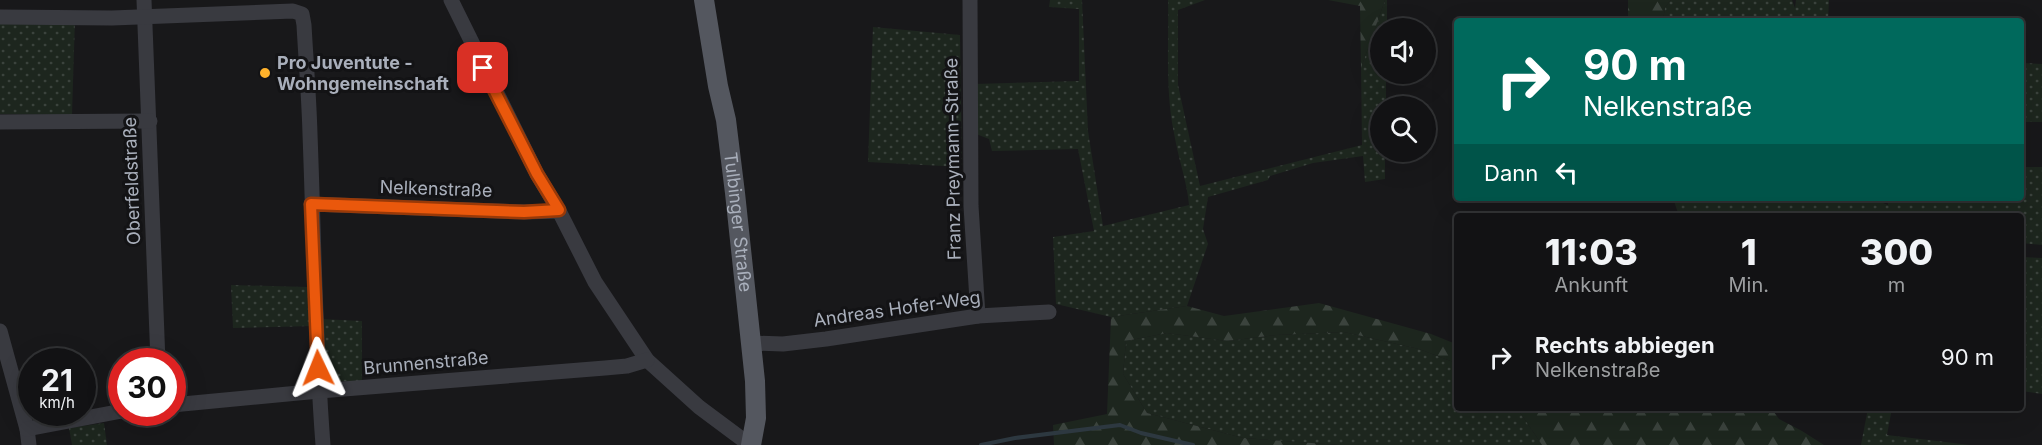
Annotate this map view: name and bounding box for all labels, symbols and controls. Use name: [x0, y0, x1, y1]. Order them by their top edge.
map controls: [1370, 18, 1436, 162]
button: sound: [1370, 18, 1436, 84]
text: 90 m: [1583, 39, 1687, 90]
pin: [457, 42, 508, 93]
icon: right: [1484, 42, 1562, 120]
icon: arrive: [466, 51, 499, 84]
place label: Pro Juventute - Wohngemeinschaft: [277, 52, 449, 94]
street label: Franz Preymann-Straße: [940, 58, 965, 260]
marker: Pro Juventute - Wohngemeinschaft: [258, 66, 272, 80]
text: Nelkenstraße: [1583, 90, 1752, 123]
button: search: [1370, 96, 1436, 162]
street label: Oberfeldstraße: [119, 117, 144, 245]
street label: Tulbinger Straße: [720, 151, 756, 293]
icon: left: [1550, 156, 1583, 189]
text: Dann: [1484, 160, 1538, 186]
street label: Nelkenstraße: [379, 176, 493, 201]
text: 11:03: [1545, 230, 1638, 274]
text: 1: [1741, 230, 1757, 274]
text: 300: [1860, 230, 1933, 274]
text: Ankunft: [1555, 273, 1628, 297]
text: Min.: [1729, 273, 1769, 297]
text: m: [1888, 273, 1905, 297]
street label: Andreas Hofer-Weg: [812, 286, 982, 331]
text: Rechts abbiegen: [1535, 332, 1715, 358]
position arrow: [286, 336, 350, 400]
icon: right: [1484, 341, 1517, 374]
text: 90 m: [1941, 344, 1994, 370]
street label: Brunnenstraße: [363, 347, 489, 378]
speed limit sign: 30: [108, 348, 186, 426]
text: Nelkenstraße: [1535, 358, 1660, 382]
text: 21: [41, 362, 73, 398]
text: km/h: [39, 393, 75, 412]

